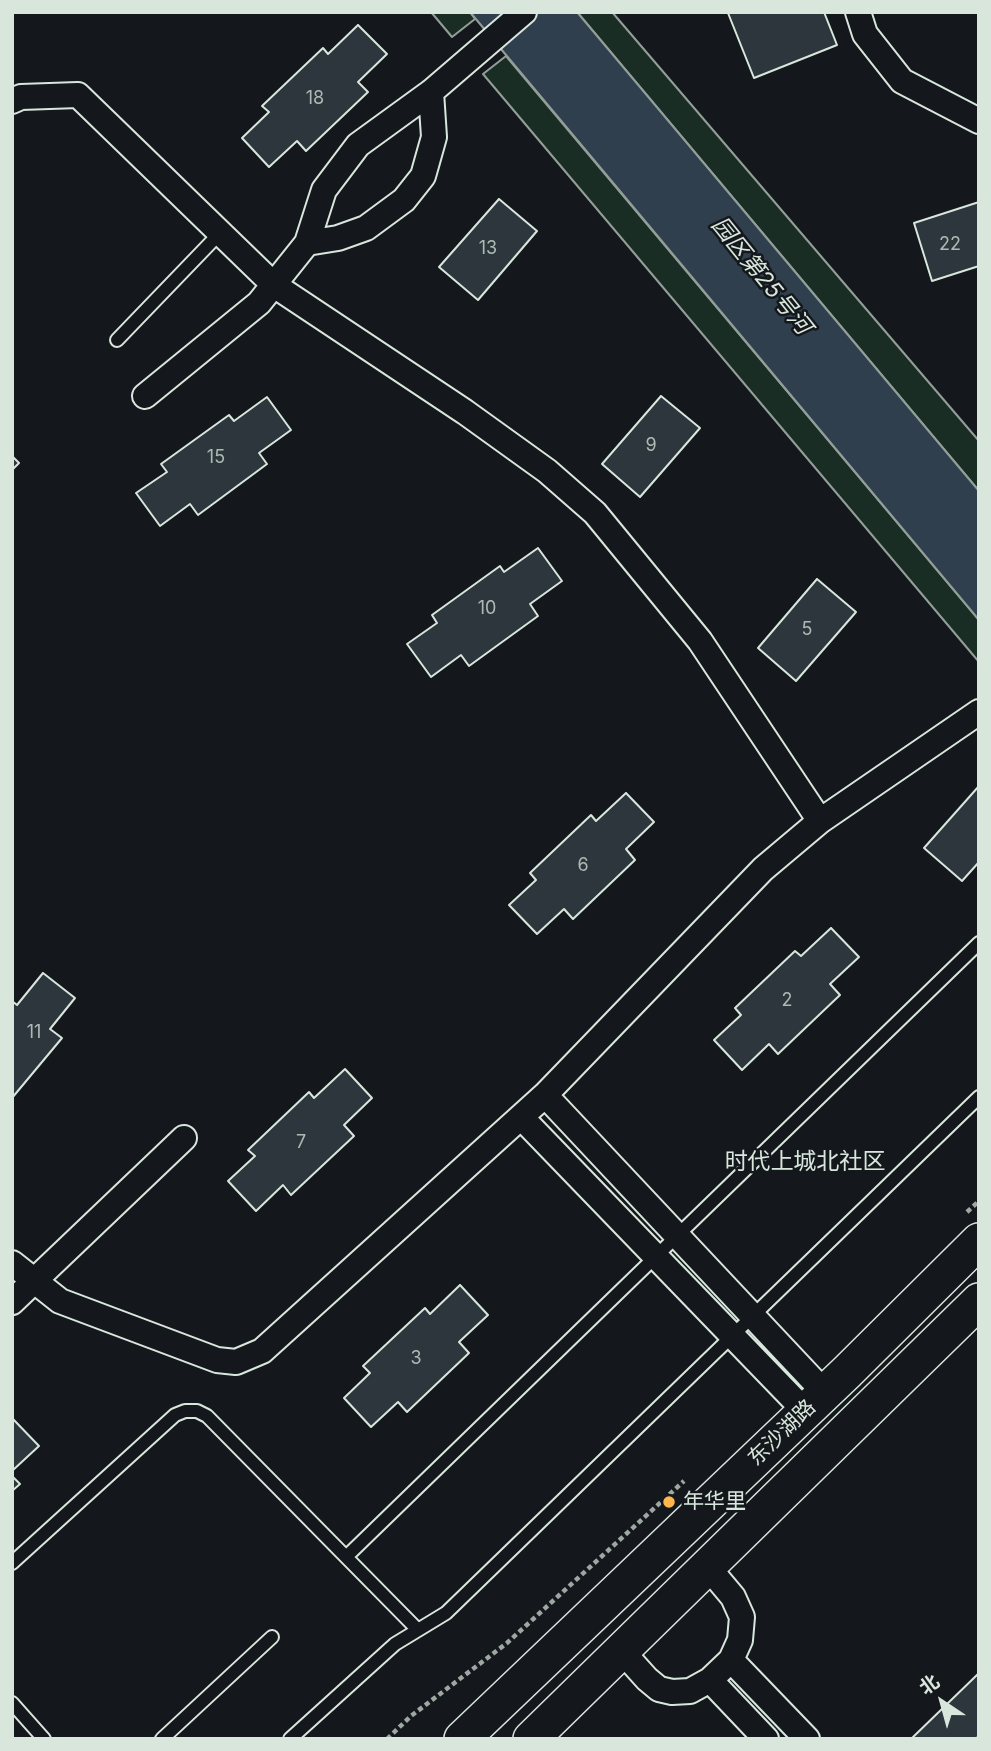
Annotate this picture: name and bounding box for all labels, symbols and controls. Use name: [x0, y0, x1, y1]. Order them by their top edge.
house number: 18: [306, 88, 324, 110]
water label: 园区第25号河: [705, 212, 817, 340]
house number: 22: [939, 234, 961, 256]
house number: 13: [479, 238, 497, 260]
house number: 9: [645, 435, 657, 457]
house number: 15: [207, 447, 225, 469]
house number: 10: [478, 598, 496, 620]
house number: 5: [802, 619, 812, 641]
house number: 6: [577, 855, 589, 877]
house number: 2: [782, 990, 792, 1012]
house number: 11: [27, 1022, 41, 1044]
house number: 7: [296, 1132, 306, 1154]
district label: 时代上城北社区: [725, 1148, 885, 1176]
house number: 3: [410, 1348, 422, 1370]
street label: 东沙湖路: [743, 1395, 821, 1471]
place label: 年华里: [683, 1489, 746, 1515]
marker: 年华里: [661, 1494, 677, 1510]
north arrow: [907, 1667, 977, 1737]
text: 北: [915, 1670, 944, 1700]

